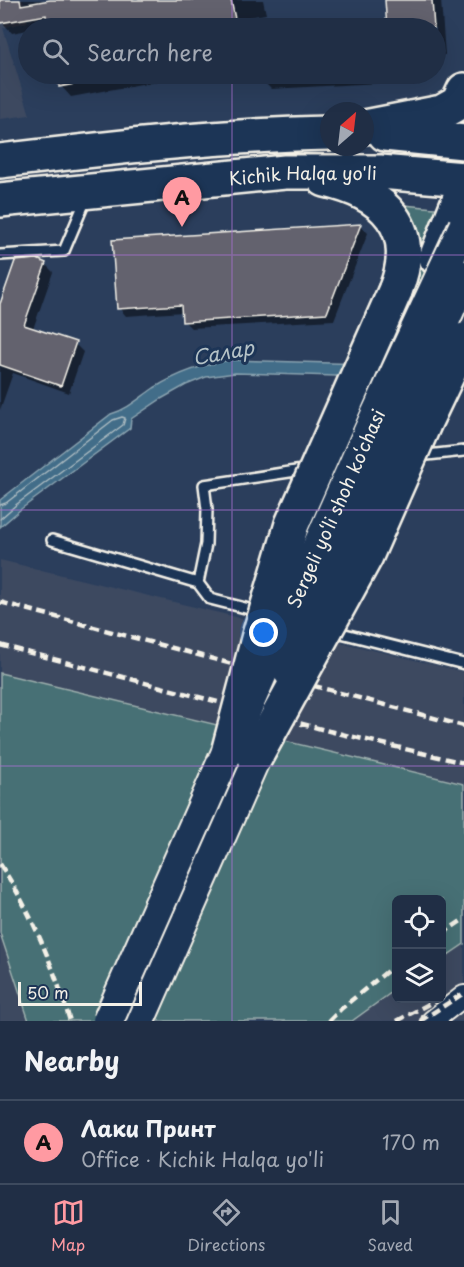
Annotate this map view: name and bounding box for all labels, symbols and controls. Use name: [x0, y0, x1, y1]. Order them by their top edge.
search box: [18, 18, 446, 84]
icon: search: [39, 35, 72, 68]
text: Search here: [87, 35, 213, 68]
north arrow: [320, 102, 374, 156]
street label: Kichik Halqa yo'li: [227, 158, 377, 191]
pin: A: [162, 178, 201, 227]
water label: Салар: [190, 332, 257, 372]
street label: Sergeli yo‘li shoh ko‘chasi: [279, 404, 391, 612]
your location: [249, 618, 278, 647]
map controls: [392, 895, 446, 1003]
button: locate: [392, 895, 446, 949]
button: layers: [392, 949, 446, 1003]
scale bar: [18, 979, 142, 1006]
text: 50 m: [27, 980, 68, 1004]
text: Nearby: [24, 1041, 119, 1080]
text: Лаки Принт: [81, 1111, 216, 1144]
text: A: [36, 1127, 51, 1157]
text: 170 m: [382, 1127, 440, 1157]
text: Office · Kichik Halqa yo'li: [81, 1144, 324, 1174]
tab: Map: [51, 1196, 85, 1256]
tab: Directions: [187, 1196, 265, 1256]
tab: Saved: [367, 1196, 413, 1256]

